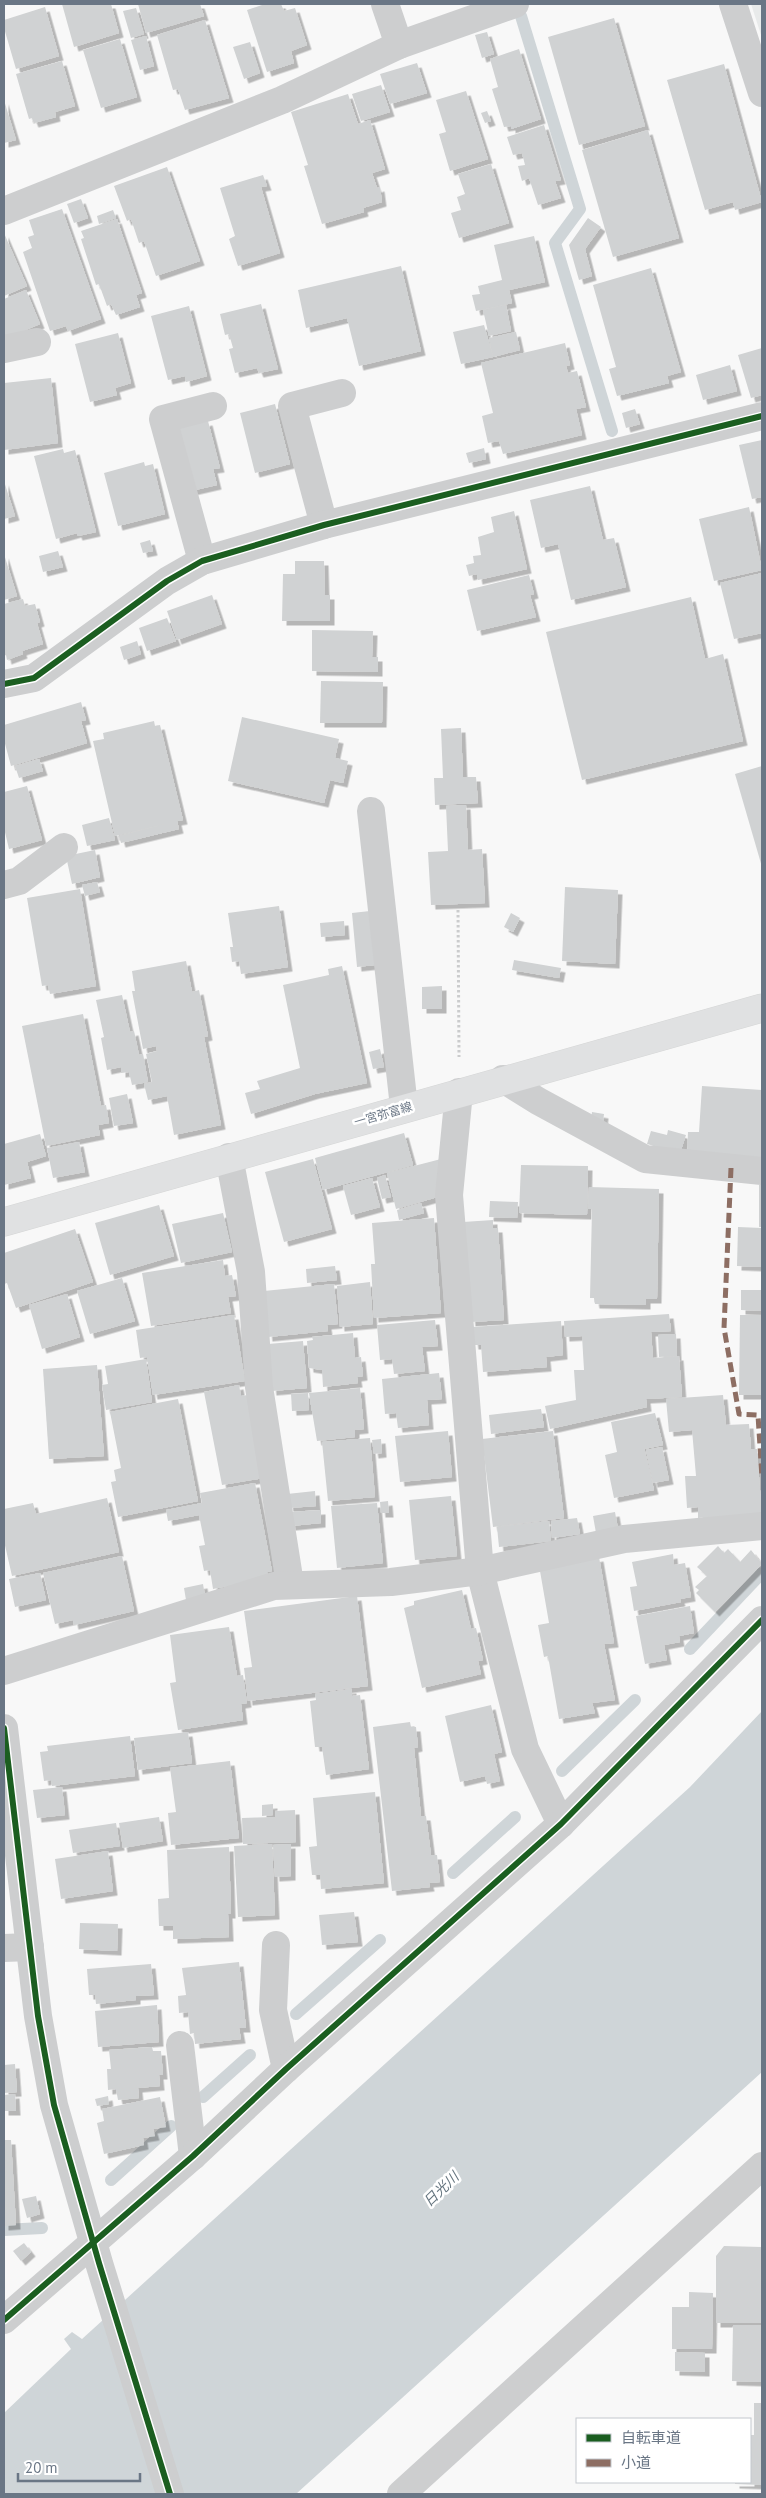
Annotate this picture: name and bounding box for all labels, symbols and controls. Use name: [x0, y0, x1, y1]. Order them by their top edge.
street label: 一宮弥富線: [352, 1099, 414, 1129]
water label: 日光川: [420, 2167, 464, 2210]
legend: [576, 2418, 751, 2483]
text: 自転車道: [621, 2428, 681, 2447]
scale bar: [18, 2450, 140, 2482]
text: 小道: [621, 2453, 651, 2472]
text: 20 m: [25, 2458, 58, 2477]

